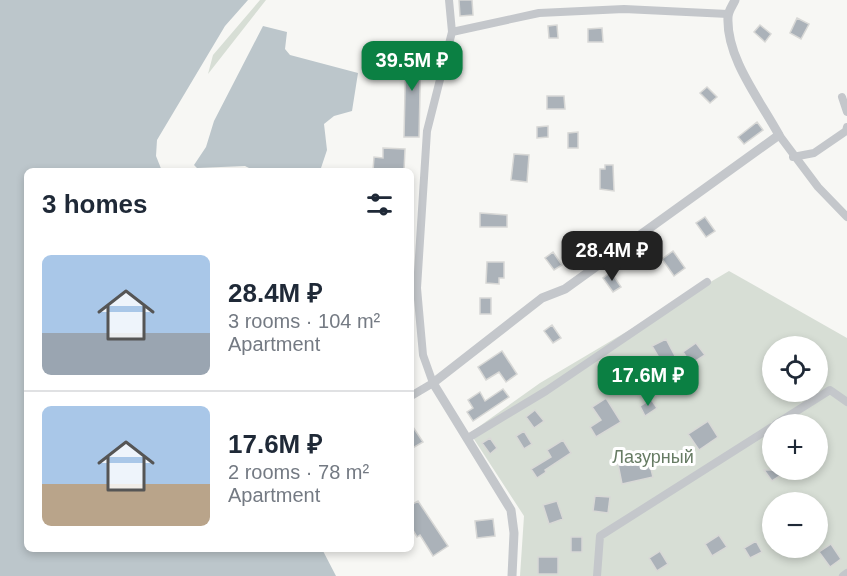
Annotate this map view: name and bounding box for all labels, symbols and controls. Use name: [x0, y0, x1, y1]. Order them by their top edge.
pin: 39.5M ₽: [357, 41, 467, 92]
text: 39.5M ₽: [376, 49, 448, 71]
icon: filters: [363, 188, 396, 221]
text: 3 homes: [42, 189, 148, 219]
pin: 28.4M ₽: [557, 231, 667, 282]
text: 28.4M ₽: [576, 239, 648, 261]
text: 28.4M ₽: [228, 278, 323, 308]
icon: home: [90, 279, 162, 351]
text: 3 rooms · 104 m²: [228, 310, 380, 332]
text: Apartment: [228, 333, 320, 355]
map controls: [762, 336, 828, 558]
button: locate: [762, 336, 828, 402]
pin: 17.6M ₽: [593, 356, 703, 407]
text: 17.6M ₽: [612, 364, 684, 386]
button: +: [762, 414, 828, 480]
text: 17.6M ₽: [228, 429, 323, 459]
icon: home: [90, 430, 162, 502]
park label: Лазурный: [612, 447, 694, 467]
text: 2 rooms · 78 m²: [228, 461, 369, 483]
text: Apartment: [228, 484, 320, 506]
button: −: [762, 492, 828, 558]

